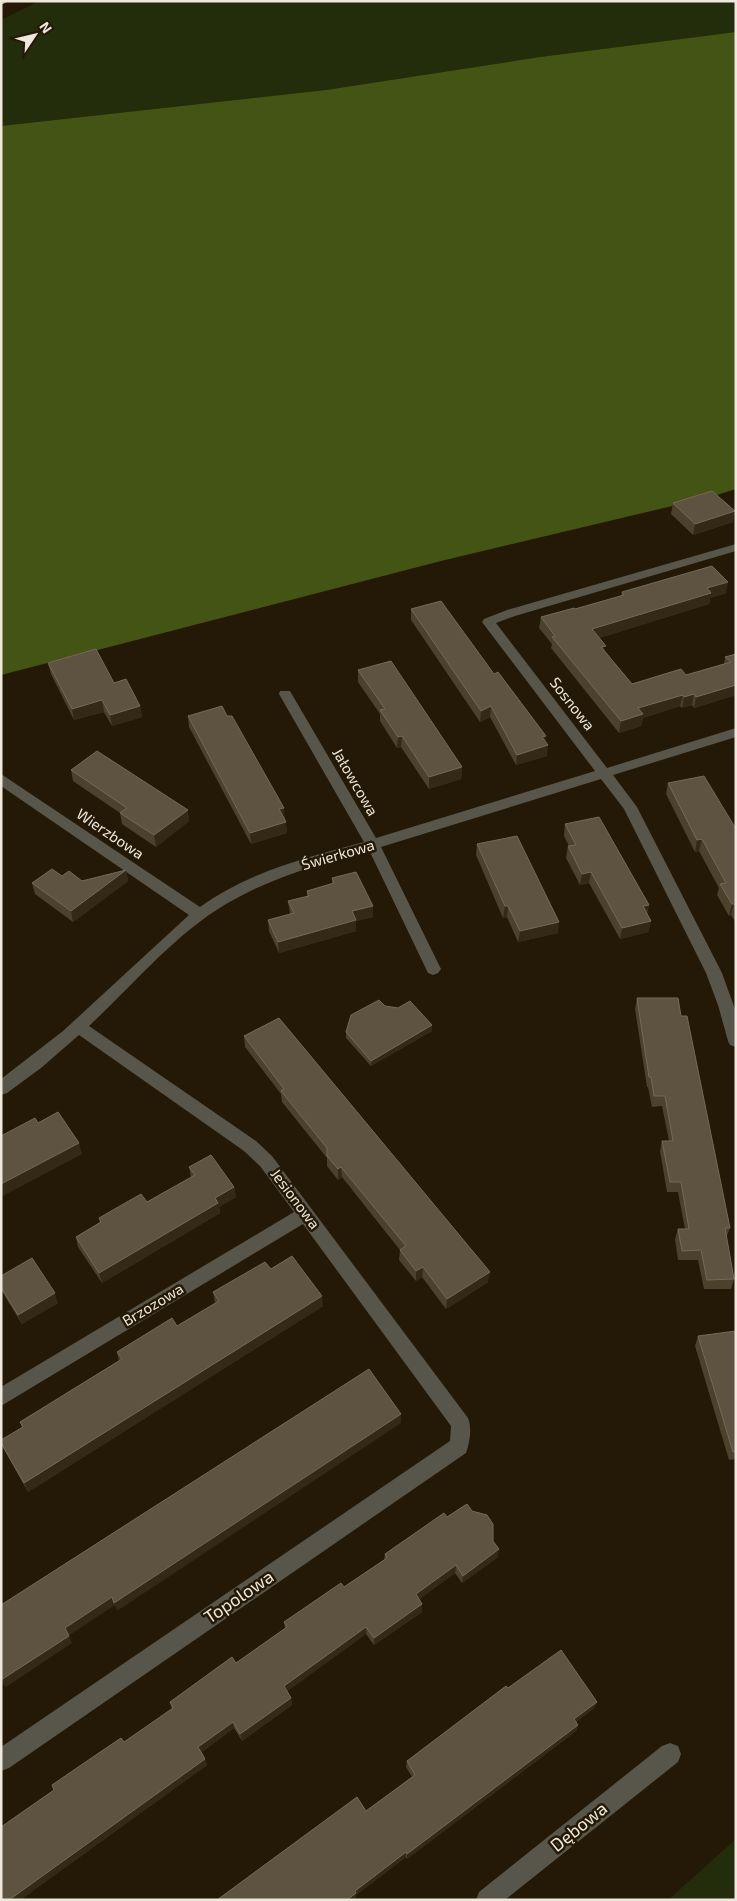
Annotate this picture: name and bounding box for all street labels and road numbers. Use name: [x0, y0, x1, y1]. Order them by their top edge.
street label: Sosnowa: [547, 673, 599, 733]
street label: Jałowcowa: [329, 744, 382, 819]
street label: Wierzbowa: [74, 804, 148, 862]
street label: Świerkowa: [299, 835, 376, 873]
street label: Jesionowa: [267, 1165, 324, 1232]
street label: Brzozowa: [119, 1279, 186, 1329]
street label: Topolowa: [199, 1565, 278, 1628]
street label: Dębowa: [546, 1797, 611, 1856]

